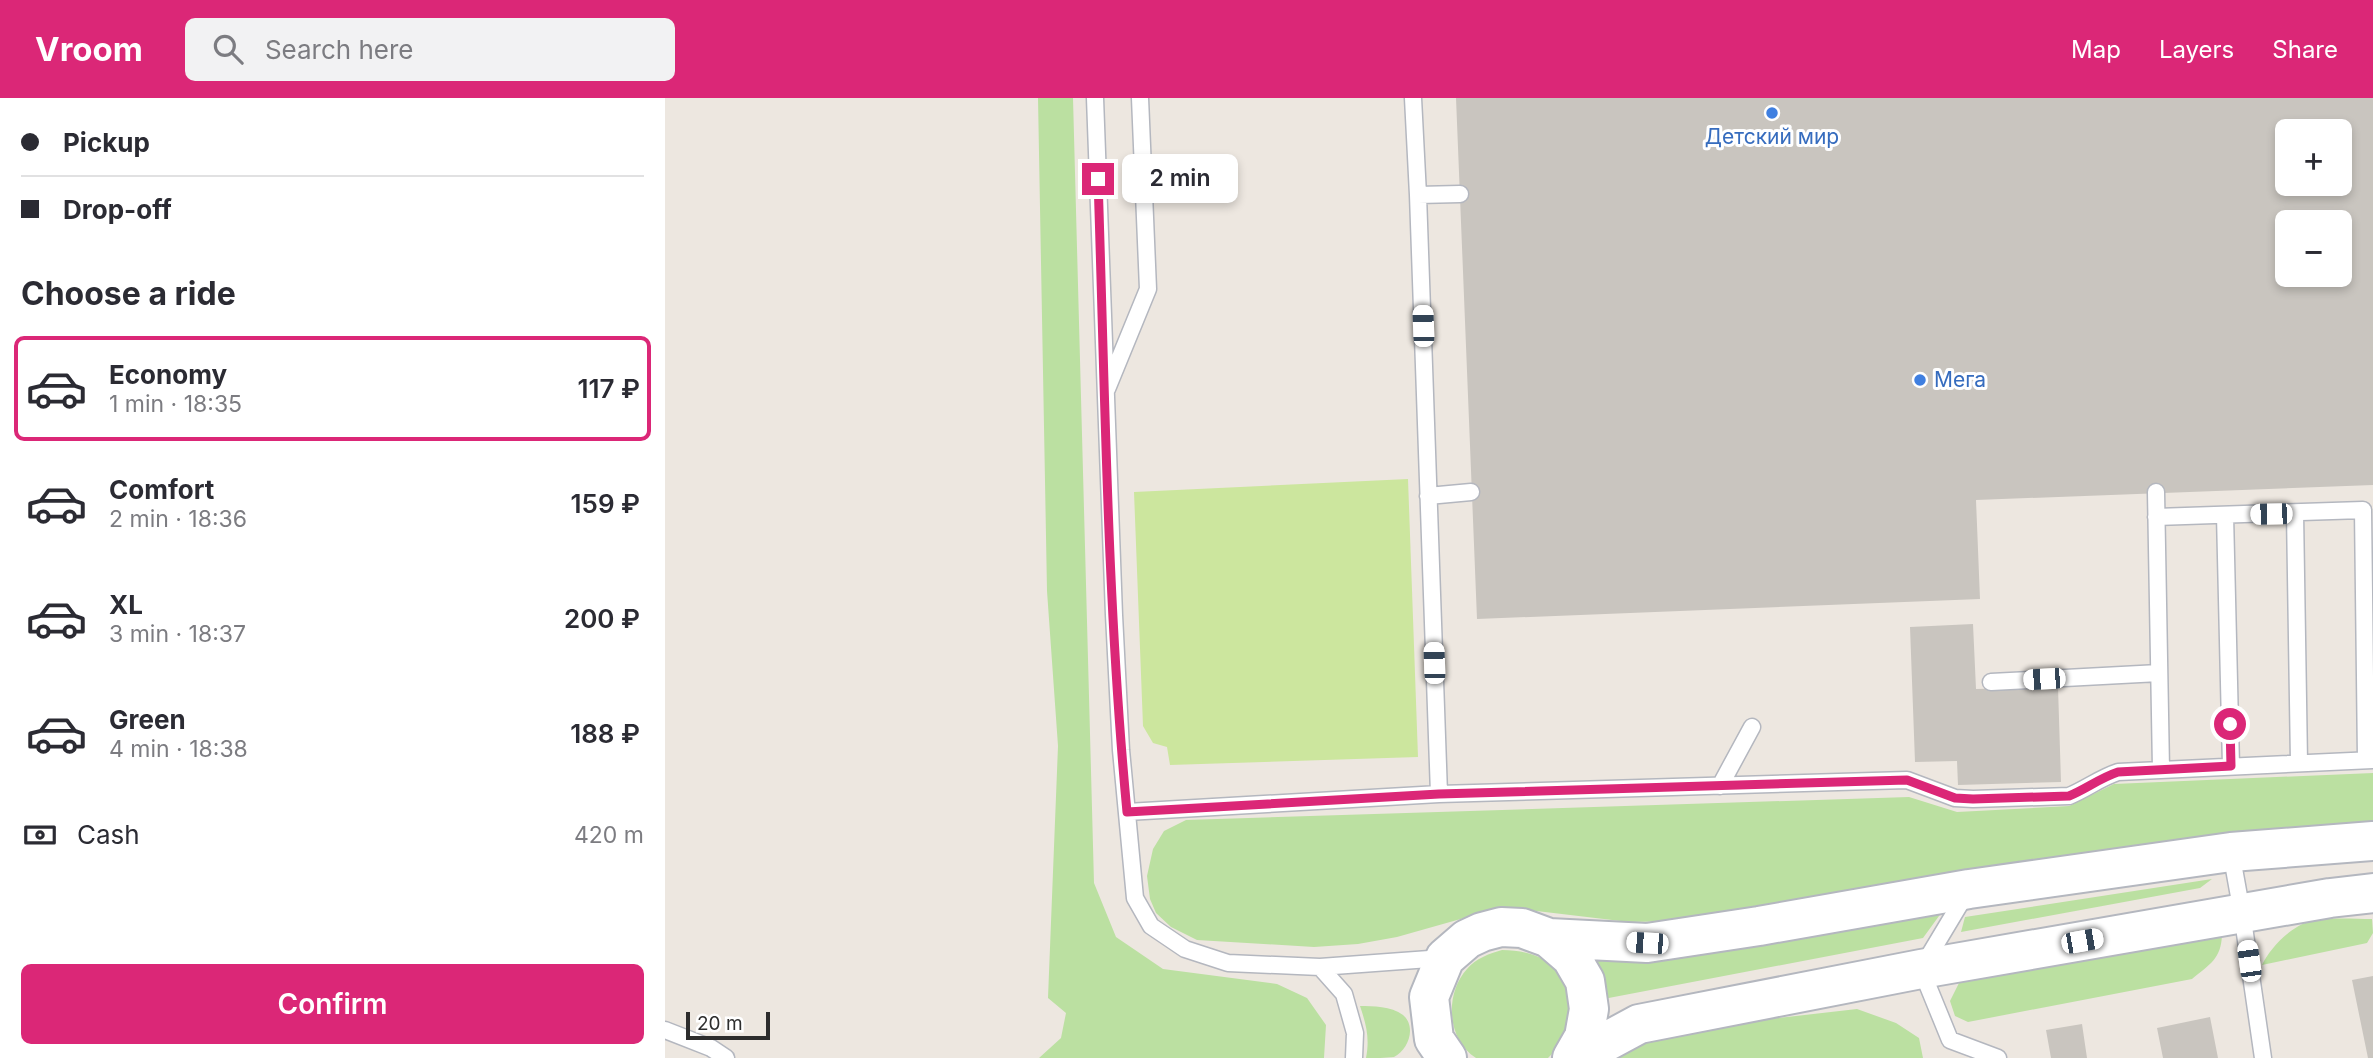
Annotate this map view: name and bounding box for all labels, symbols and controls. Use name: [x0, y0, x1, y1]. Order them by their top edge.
search box: [185, 18, 675, 81]
text: Vroom: [35, 29, 143, 69]
icon: search: [209, 30, 247, 68]
text: Search here: [265, 34, 414, 65]
text: Map: [2071, 35, 2121, 64]
text: Layers: [2159, 35, 2234, 64]
text: Share: [2272, 35, 2338, 64]
marker: Детский мир: [1764, 105, 1780, 121]
map controls: [2275, 119, 2352, 287]
button: +: [2275, 119, 2352, 196]
place label: Детский мир: [1705, 124, 1839, 149]
text: Pickup: [63, 127, 150, 158]
callout: 2 min: [1123, 154, 1238, 204]
route end: [1082, 163, 1114, 195]
text: 2 min: [1150, 164, 1210, 192]
text: Drop-off: [63, 194, 172, 225]
button: −: [2275, 210, 2352, 287]
text: Choose a ride: [21, 274, 236, 313]
car: [1412, 305, 1435, 347]
icon: car: [25, 357, 88, 420]
text: Economy: [109, 359, 227, 390]
place label: Мега: [1934, 367, 1986, 392]
marker: Мега: [1912, 372, 1928, 388]
text: 117 ₽: [578, 373, 640, 404]
text: 1 min · 18:35: [109, 390, 242, 418]
icon: car: [25, 472, 88, 535]
text: Comfort: [109, 474, 214, 505]
text: 159 ₽: [571, 488, 640, 519]
car: [2250, 503, 2293, 525]
text: 2 min · 18:36: [109, 505, 247, 533]
icon: car: [25, 587, 88, 650]
text: XL: [109, 589, 143, 620]
text: 200 ₽: [564, 603, 640, 634]
text: 3 min · 18:37: [109, 620, 246, 648]
car: [1423, 642, 1446, 684]
car: [2023, 667, 2066, 691]
icon: car: [25, 702, 88, 765]
text: Green: [109, 704, 186, 735]
route start: [2214, 708, 2246, 740]
text: 188 ₽: [570, 718, 640, 749]
text: 4 min · 18:38: [109, 735, 248, 763]
icon: cash: [21, 816, 59, 854]
text: Cash: [77, 819, 140, 850]
text: 420 m: [574, 821, 644, 849]
car: [2060, 927, 2105, 955]
car: [1626, 931, 1669, 955]
car: [2236, 939, 2263, 983]
button: Confirm: [21, 964, 644, 1044]
scale bar: [686, 1009, 770, 1041]
text: 20 m: [697, 1012, 743, 1035]

